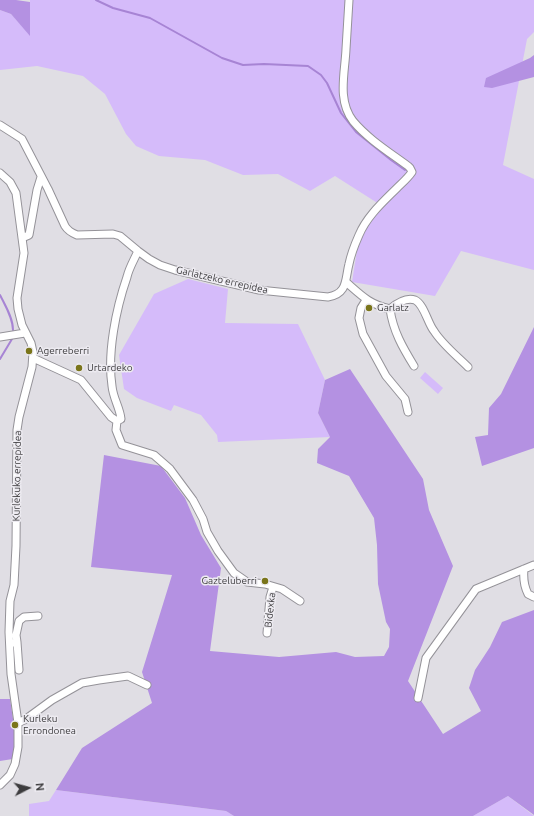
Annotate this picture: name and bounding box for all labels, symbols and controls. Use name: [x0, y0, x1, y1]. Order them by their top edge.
street label: Garlatzeko errepidea: [175, 264, 269, 296]
place label: Garlatz: [377, 302, 409, 314]
marker: Garlatz: [364, 303, 374, 313]
place label: Agerreberri: [37, 345, 89, 357]
marker: Agerreberri: [24, 346, 34, 356]
place label: Urtardeko: [87, 362, 133, 374]
marker: Urtardeko: [74, 363, 84, 373]
street label: Kurlekuko errepidea: [10, 430, 24, 522]
place label: Gazteluberri: [201, 575, 257, 587]
marker: Gazteluberri: [260, 576, 270, 586]
street label: Bidexka: [262, 592, 278, 628]
place label: Kurleku Errondonea: [23, 713, 76, 736]
marker: Kurleku Errondonea: [10, 720, 20, 730]
north arrow: [8, 768, 48, 808]
text: N: [34, 782, 46, 791]

